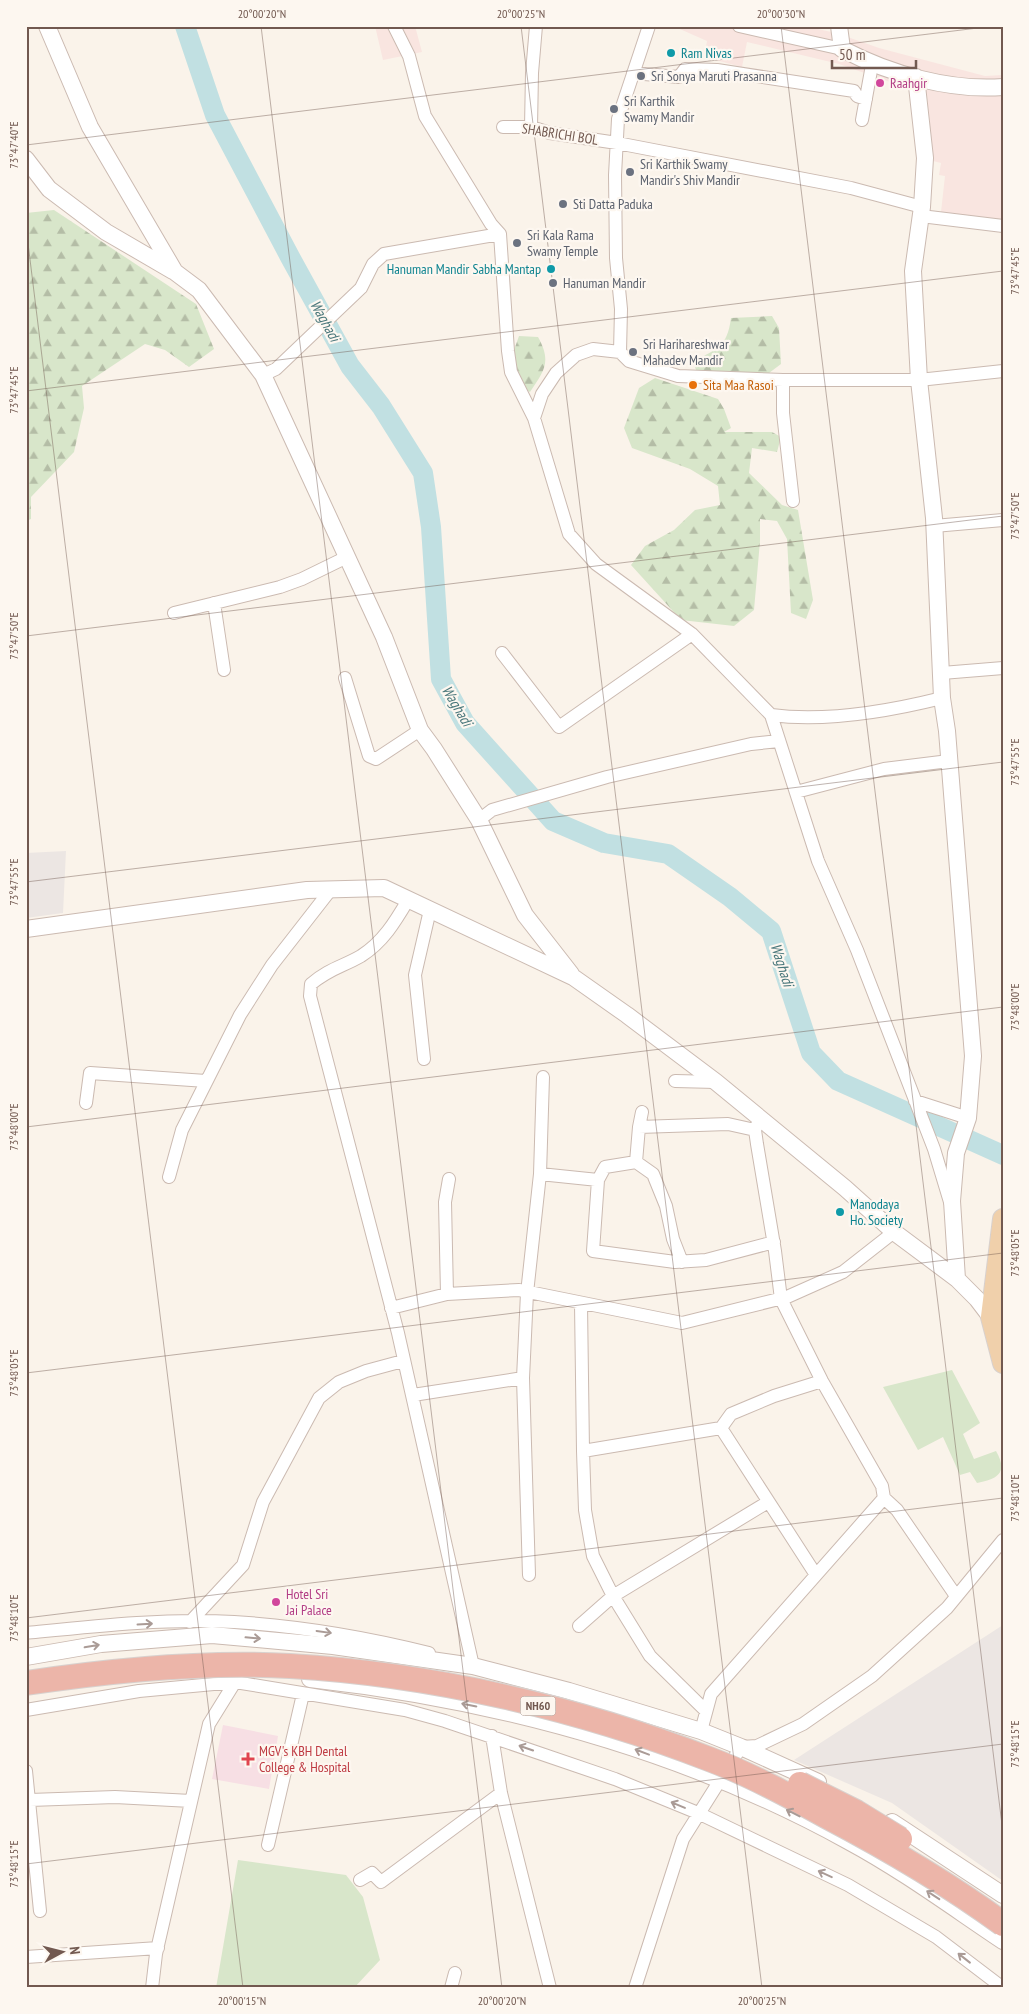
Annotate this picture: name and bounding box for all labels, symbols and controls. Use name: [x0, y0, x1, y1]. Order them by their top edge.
text: 20°00'20"N: [238, 6, 286, 21]
text: 20°00'25"N: [497, 6, 545, 21]
text: 20°00'30"N: [757, 6, 805, 21]
scale bar: [832, 38, 915, 70]
place label: Ram Nivas: [681, 44, 732, 62]
text: 50 m: [839, 45, 865, 64]
marker: Ram Nivas: [665, 47, 677, 59]
place label: Sri Sonya Maruti Prasanna: [651, 67, 777, 85]
marker: Sri Sonya Maruti Prasanna: [635, 70, 647, 82]
place label: Raahgir: [890, 74, 927, 92]
marker: Raahgir: [874, 77, 886, 89]
place label: Sri Karthik Swamy Mandir: [624, 92, 695, 126]
marker: Sri Karthik Swamy Mandir: [608, 103, 620, 115]
street label: SHABRICHI BOL: [521, 119, 600, 149]
text: 73°47'40"E: [6, 121, 21, 169]
place label: Sri Karthik Swamy Mandir's Shiv Mandir: [640, 155, 740, 189]
marker: Sri Karthik Swamy Mandir's Shiv Mandir: [624, 166, 636, 178]
place label: Sti Datta Paduka: [573, 195, 653, 213]
marker: Sti Datta Paduka: [557, 198, 569, 210]
place label: Sri Kala Rama Swamy Temple: [527, 226, 598, 260]
marker: Sri Kala Rama Swamy Temple: [511, 237, 523, 249]
text: 73°47'45"E: [1007, 247, 1022, 295]
place label: Hanuman Mandir Sabha Mantap: [387, 260, 541, 278]
marker: Hanuman Mandir Sabha Mantap: [545, 263, 557, 275]
place label: Hanuman Mandir: [563, 274, 646, 292]
marker: Hanuman Mandir: [547, 277, 559, 289]
water label: Waghadi: [306, 297, 345, 346]
place label: Sri Harihareshwar Mahadev Mandir: [643, 335, 729, 369]
marker: Sri Harihareshwar Mahadev Mandir: [627, 346, 639, 358]
text: 73°47'45"E: [6, 366, 21, 414]
place label: Sita Maa Rasoi: [703, 376, 774, 394]
marker: Sita Maa Rasoi: [687, 379, 699, 391]
text: 73°47'50"E: [1007, 492, 1022, 540]
text: 73°47'50"E: [6, 612, 21, 660]
water label: Waghadi: [438, 682, 478, 731]
text: 73°47'55"E: [1007, 738, 1022, 786]
text: 73°47'55"E: [6, 858, 21, 906]
water label: Waghadi: [767, 941, 799, 991]
text: 73°48'00"E: [1007, 983, 1022, 1031]
text: 73°48'00"E: [6, 1103, 21, 1151]
place label: Manodaya Ho. Society: [850, 1195, 904, 1229]
marker: Manodaya Ho. Society: [834, 1206, 846, 1218]
text: 73°48'05"E: [1007, 1229, 1022, 1277]
text: 73°48'05"E: [6, 1349, 21, 1397]
text: 73°48'10"E: [1007, 1474, 1022, 1522]
place label: Hotel Sri Jai Palace: [285, 1585, 332, 1619]
text: 73°48'10"E: [6, 1594, 21, 1642]
marker: Hotel Sri Jai Palace: [270, 1596, 282, 1608]
one-way arrow: [136, 1620, 152, 1629]
one-way arrow: [316, 1627, 332, 1637]
one-way arrow: [245, 1634, 261, 1643]
one-way arrow: [83, 1640, 99, 1650]
road number: NH60: [520, 1696, 556, 1715]
one-way arrow: [461, 1700, 477, 1709]
text: 73°48'15"E: [1007, 1720, 1022, 1768]
place label: MGV's KBH Dental College & Hospital: [259, 1742, 351, 1776]
one-way arrow: [519, 1743, 534, 1752]
one-way arrow: [635, 1747, 651, 1756]
marker: MGV's KBH Dental College & Hospital: [241, 1752, 255, 1766]
one-way arrow: [671, 1800, 686, 1809]
one-way arrow: [786, 1808, 801, 1817]
text: 73°48'15"E: [6, 1840, 21, 1888]
one-way arrow: [818, 1869, 833, 1879]
one-way arrow: [927, 1889, 941, 1899]
north arrow: [38, 1926, 88, 1976]
text: N: [66, 1946, 84, 1955]
one-way arrow: [957, 1953, 971, 1963]
text: 20°00'15"N: [218, 1993, 266, 2008]
text: 20°00'20"N: [478, 1993, 526, 2008]
text: 20°00'25"N: [738, 1993, 786, 2008]

